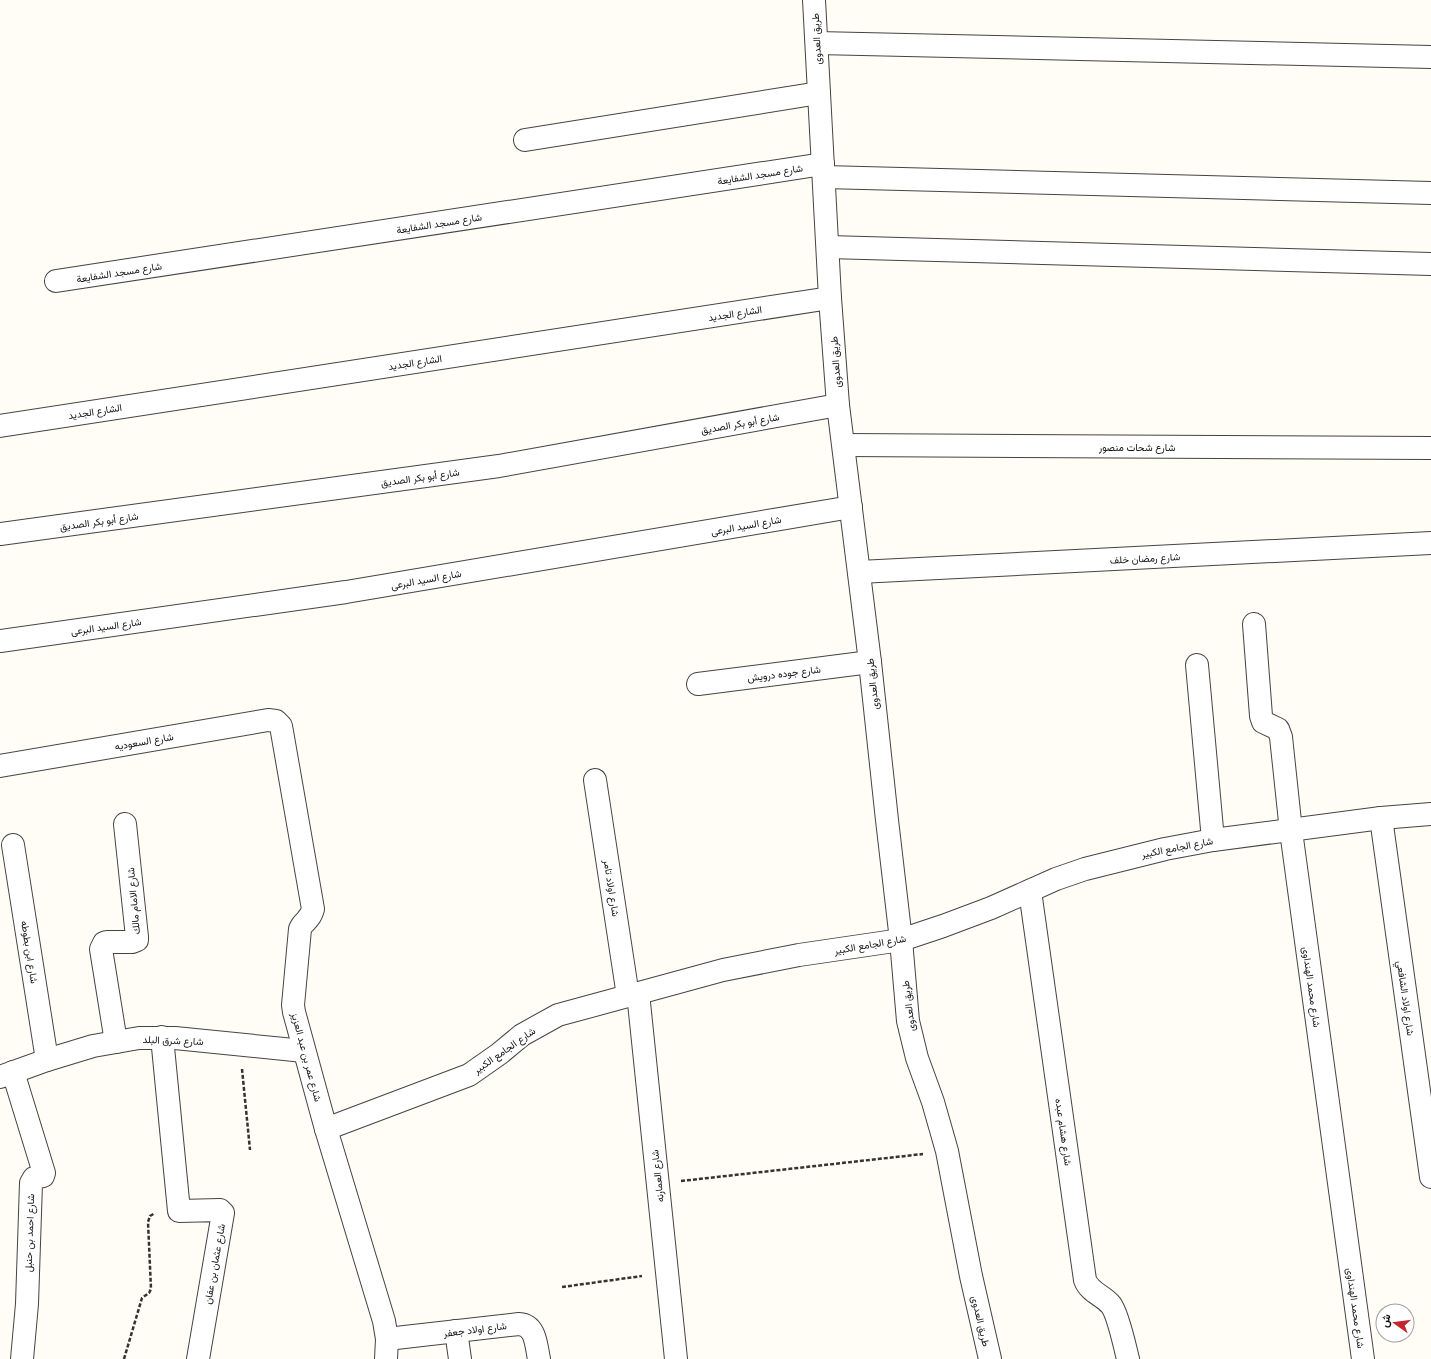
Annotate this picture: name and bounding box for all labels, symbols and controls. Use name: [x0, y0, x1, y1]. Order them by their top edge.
street label: طريق العدوى: [808, 12, 824, 65]
street label: شارع مسجد الشفايعة: [716, 160, 804, 188]
street label: شارع مسجد الشفايعة: [395, 209, 483, 237]
street label: شارع مسجد الشفايعة: [75, 258, 163, 286]
street label: الشارع الجديد: [707, 302, 763, 324]
street label: طريق العدوى: [826, 335, 844, 388]
street label: الشارع الجديد: [387, 351, 443, 373]
street label: الشارع الجديد: [67, 400, 123, 422]
street label: شارع أبو بكر الصديق: [700, 409, 780, 437]
street label: شارع شحات منصور: [1098, 440, 1175, 454]
street label: شارع أبو بكر الصديق: [380, 465, 460, 489]
street label: شارع أبو بكر الصديق: [59, 509, 139, 533]
street label: شارع السيد البرعى: [710, 512, 782, 538]
street label: شارع رمضان خلف: [1109, 549, 1181, 567]
street label: شارع السيد البرعى: [390, 566, 462, 592]
street label: شارع السيد البرعى: [70, 614, 142, 638]
street label: طريق العدوى: [862, 657, 882, 710]
street label: شارع جوده درويش: [746, 662, 822, 684]
street label: شارع السعوديه: [113, 729, 175, 753]
street label: شارع الجامع الكبير: [1139, 833, 1214, 861]
street label: شارع اولاد تامر: [600, 857, 623, 918]
street label: شارع الامام مالك: [123, 867, 143, 935]
street label: شارع ابن بطوطه: [18, 919, 42, 985]
street label: شارع الجامع الكبير: [832, 931, 907, 957]
street label: شارع محمد الهنداوى: [1299, 946, 1325, 1028]
street label: شارع اولاد الشافعي: [1392, 960, 1418, 1037]
street label: طريق العدوى: [898, 979, 918, 1032]
street label: شارع عمر بن عبد العزيز: [288, 1010, 326, 1103]
street label: شارع الجامع الكبير: [469, 1023, 538, 1077]
street label: شارع شرق البلد: [142, 1032, 204, 1048]
street label: شارع هشام عبده: [1052, 1097, 1076, 1167]
street label: شارع العمارنه: [647, 1149, 667, 1203]
street label: شارع احمد بن حنبل: [21, 1193, 37, 1272]
street label: شارع عثمان بن عفان: [200, 1223, 228, 1305]
street label: شارع محمد الهنداوى: [1343, 1267, 1369, 1349]
street label: طريق العدوى: [968, 1294, 994, 1348]
north arrow: [1375, 1303, 1415, 1343]
text: ش: [1376, 1312, 1394, 1329]
street label: شارع اولاد جعفر: [441, 1318, 508, 1340]

